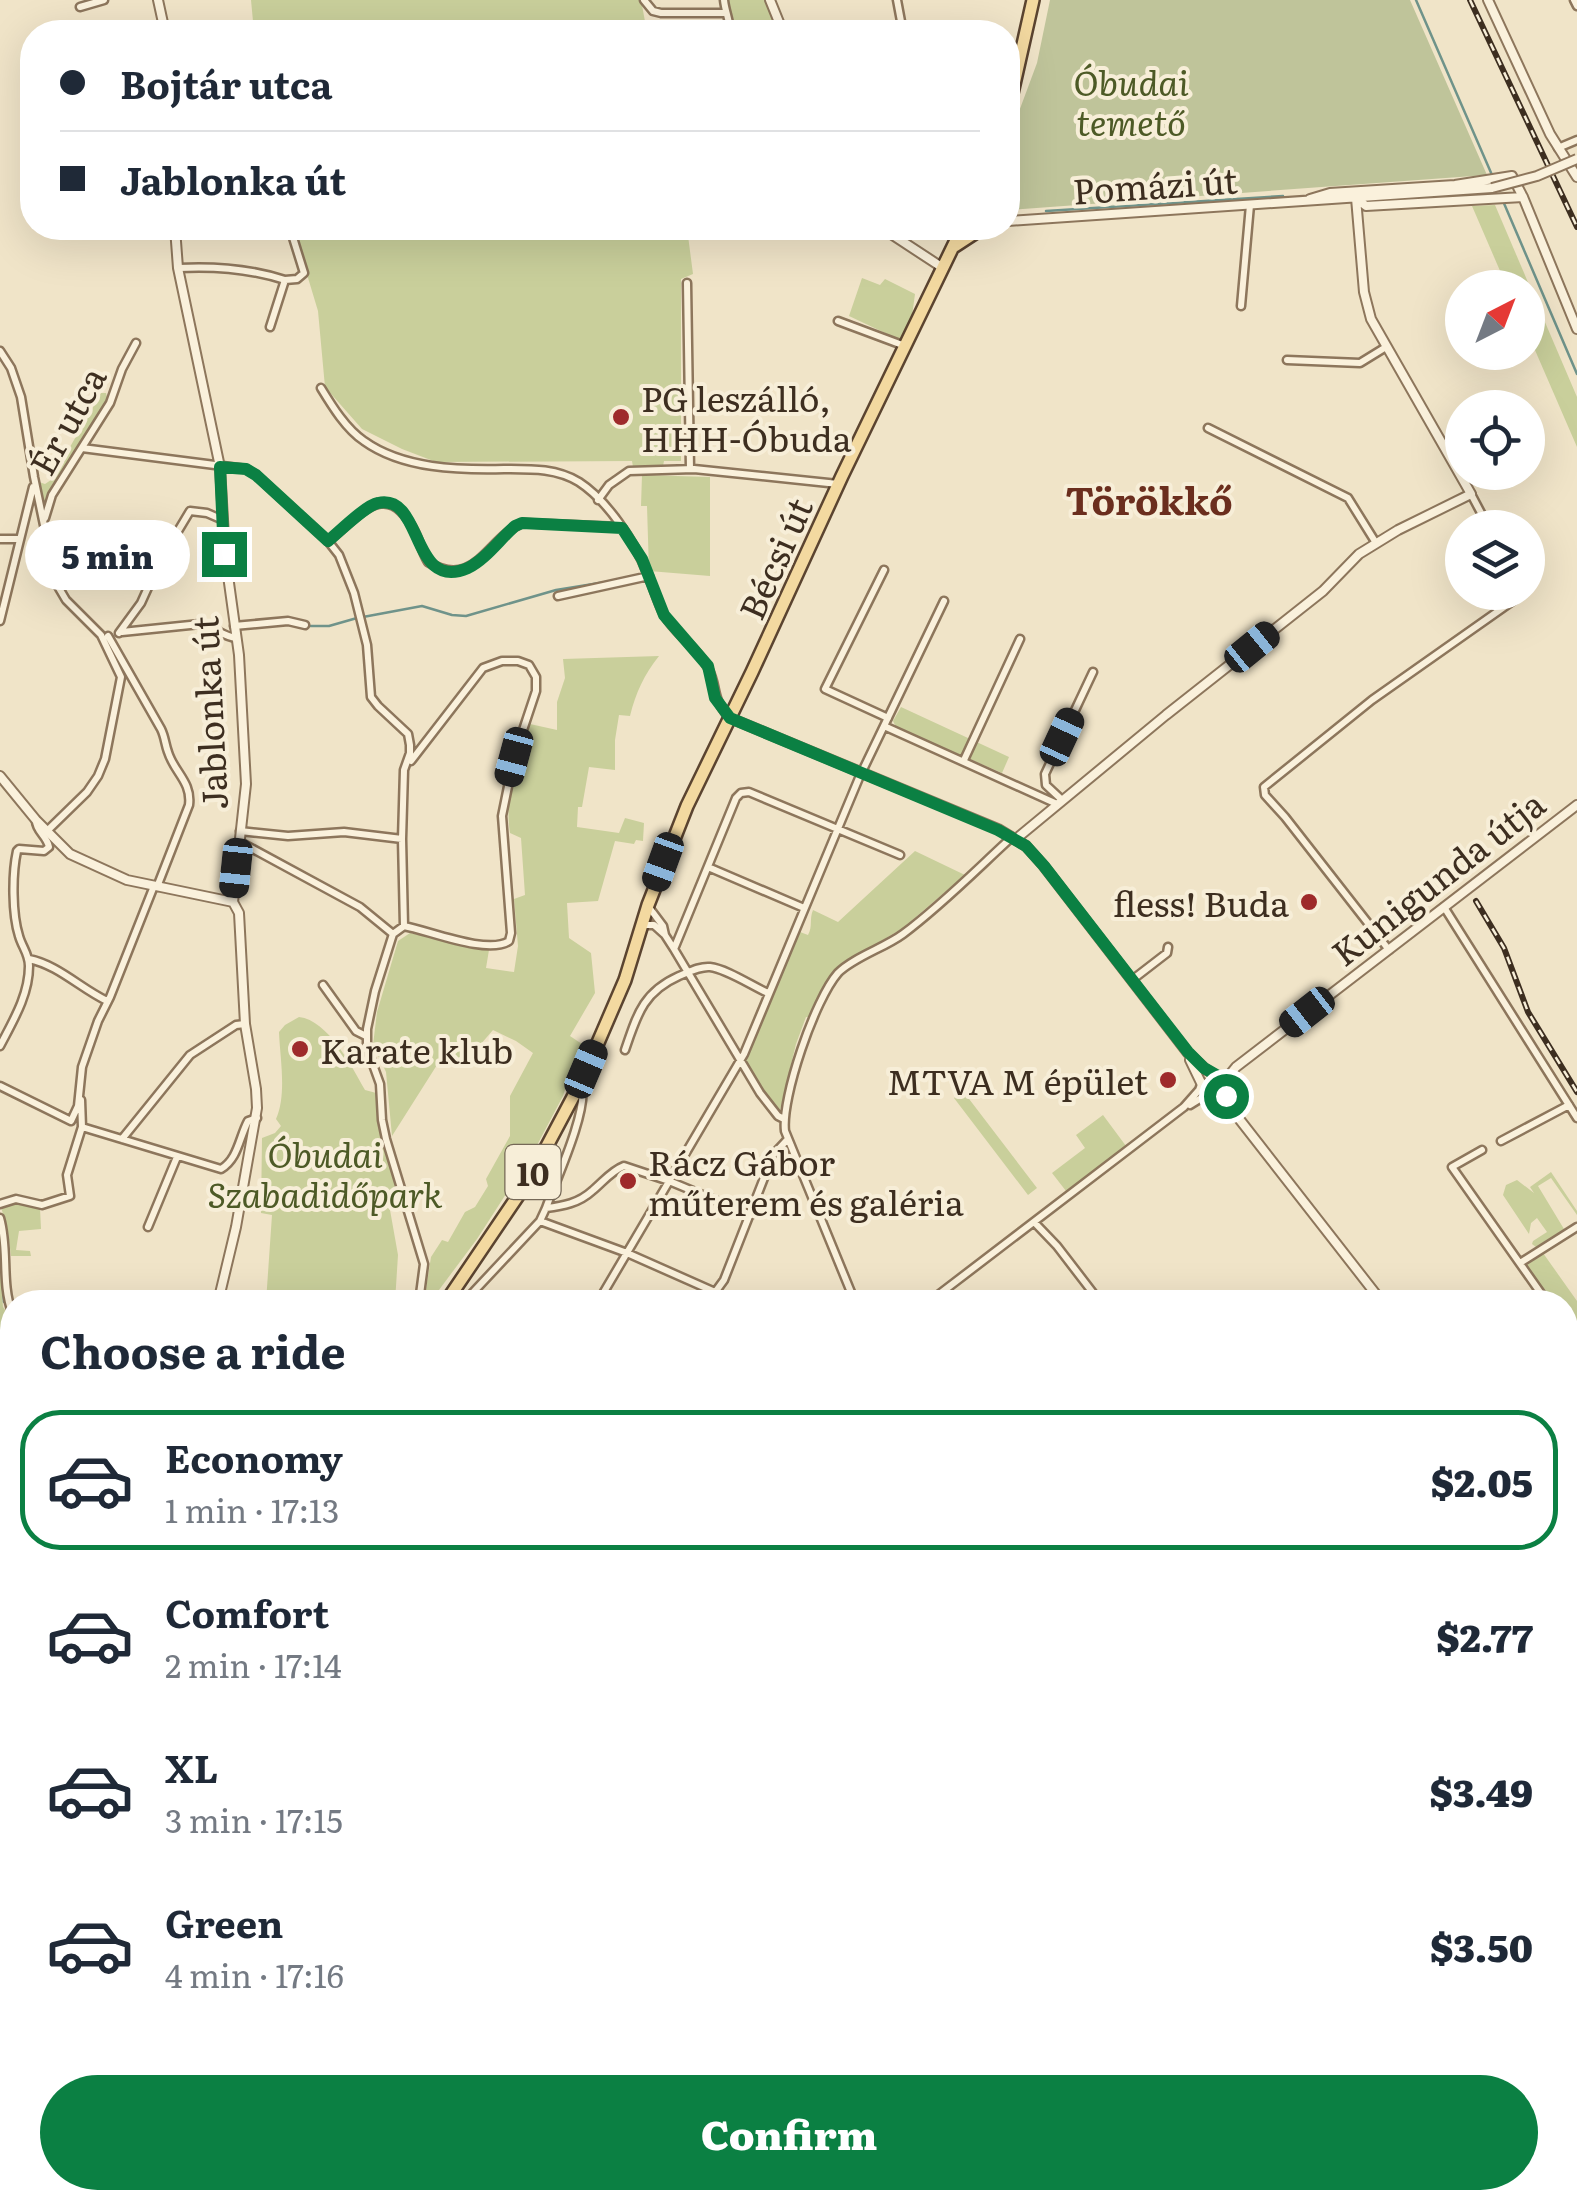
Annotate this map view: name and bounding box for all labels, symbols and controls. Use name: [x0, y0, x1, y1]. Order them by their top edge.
text: Bojtár utca: [120, 54, 332, 111]
park label: Óbudai temető: [1073, 55, 1189, 147]
text: Jablonka út: [120, 150, 346, 207]
street label: Pomázi út: [1071, 152, 1239, 216]
north arrow: [1445, 270, 1545, 370]
map controls: [1445, 270, 1545, 610]
street label: Ér utca: [15, 356, 117, 484]
place label: PG leszálló, HHH-Óbuda: [641, 371, 852, 463]
button: locate: [1445, 390, 1545, 490]
marker: PG leszálló, HHH-Óbuda: [610, 406, 632, 428]
district label: Törökkő: [1065, 470, 1233, 527]
street label: Bécsi út: [724, 489, 824, 627]
button: layers: [1445, 510, 1545, 610]
callout: 5 min: [24, 519, 189, 589]
text: 5 min: [61, 531, 154, 579]
route end: [202, 532, 247, 577]
street label: Jablonka út: [177, 615, 239, 811]
car: [1219, 616, 1285, 678]
car: [1036, 703, 1088, 771]
car: [492, 724, 536, 790]
street label: Kunigunda útja: [1319, 777, 1555, 977]
car: [639, 829, 687, 895]
car: [218, 837, 254, 899]
place label: fless! Buda: [1113, 876, 1289, 928]
marker: fless! Buda: [1298, 891, 1320, 913]
car: [1274, 982, 1340, 1042]
place label: Karate klub: [320, 1023, 513, 1075]
car: [560, 1036, 612, 1102]
marker: Karate klub: [289, 1038, 311, 1060]
place label: MTVA M épület: [887, 1054, 1148, 1106]
marker: MTVA M épület: [1157, 1069, 1179, 1091]
route start: [1204, 1074, 1249, 1119]
park label: Óbudai Szabadidőpark: [207, 1127, 443, 1219]
place label: Rácz Gábor műterem és galéria: [648, 1135, 964, 1227]
road number: 10: [506, 1145, 560, 1199]
marker: Rácz Gábor műterem és galéria: [617, 1170, 639, 1192]
text: Choose a ride: [40, 1316, 346, 1383]
text: Economy: [165, 1428, 343, 1485]
icon: car: [45, 1435, 135, 1525]
text: $2.05: [1431, 1452, 1533, 1509]
text: 1 min · 17:13: [165, 1485, 339, 1533]
text: Comfort: [165, 1583, 329, 1640]
icon: car: [45, 1590, 135, 1680]
text: $2.77: [1436, 1607, 1533, 1664]
text: 2 min · 17:14: [165, 1640, 342, 1688]
text: XL: [165, 1738, 218, 1795]
icon: car: [45, 1745, 135, 1835]
text: $3.49: [1429, 1762, 1533, 1819]
text: 3 min · 17:15: [165, 1795, 343, 1843]
text: Green: [165, 1893, 283, 1950]
icon: car: [45, 1900, 135, 1990]
text: $3.50: [1430, 1917, 1533, 1974]
text: 4 min · 17:16: [165, 1950, 344, 1998]
button: Confirm: [40, 2075, 1538, 2190]

